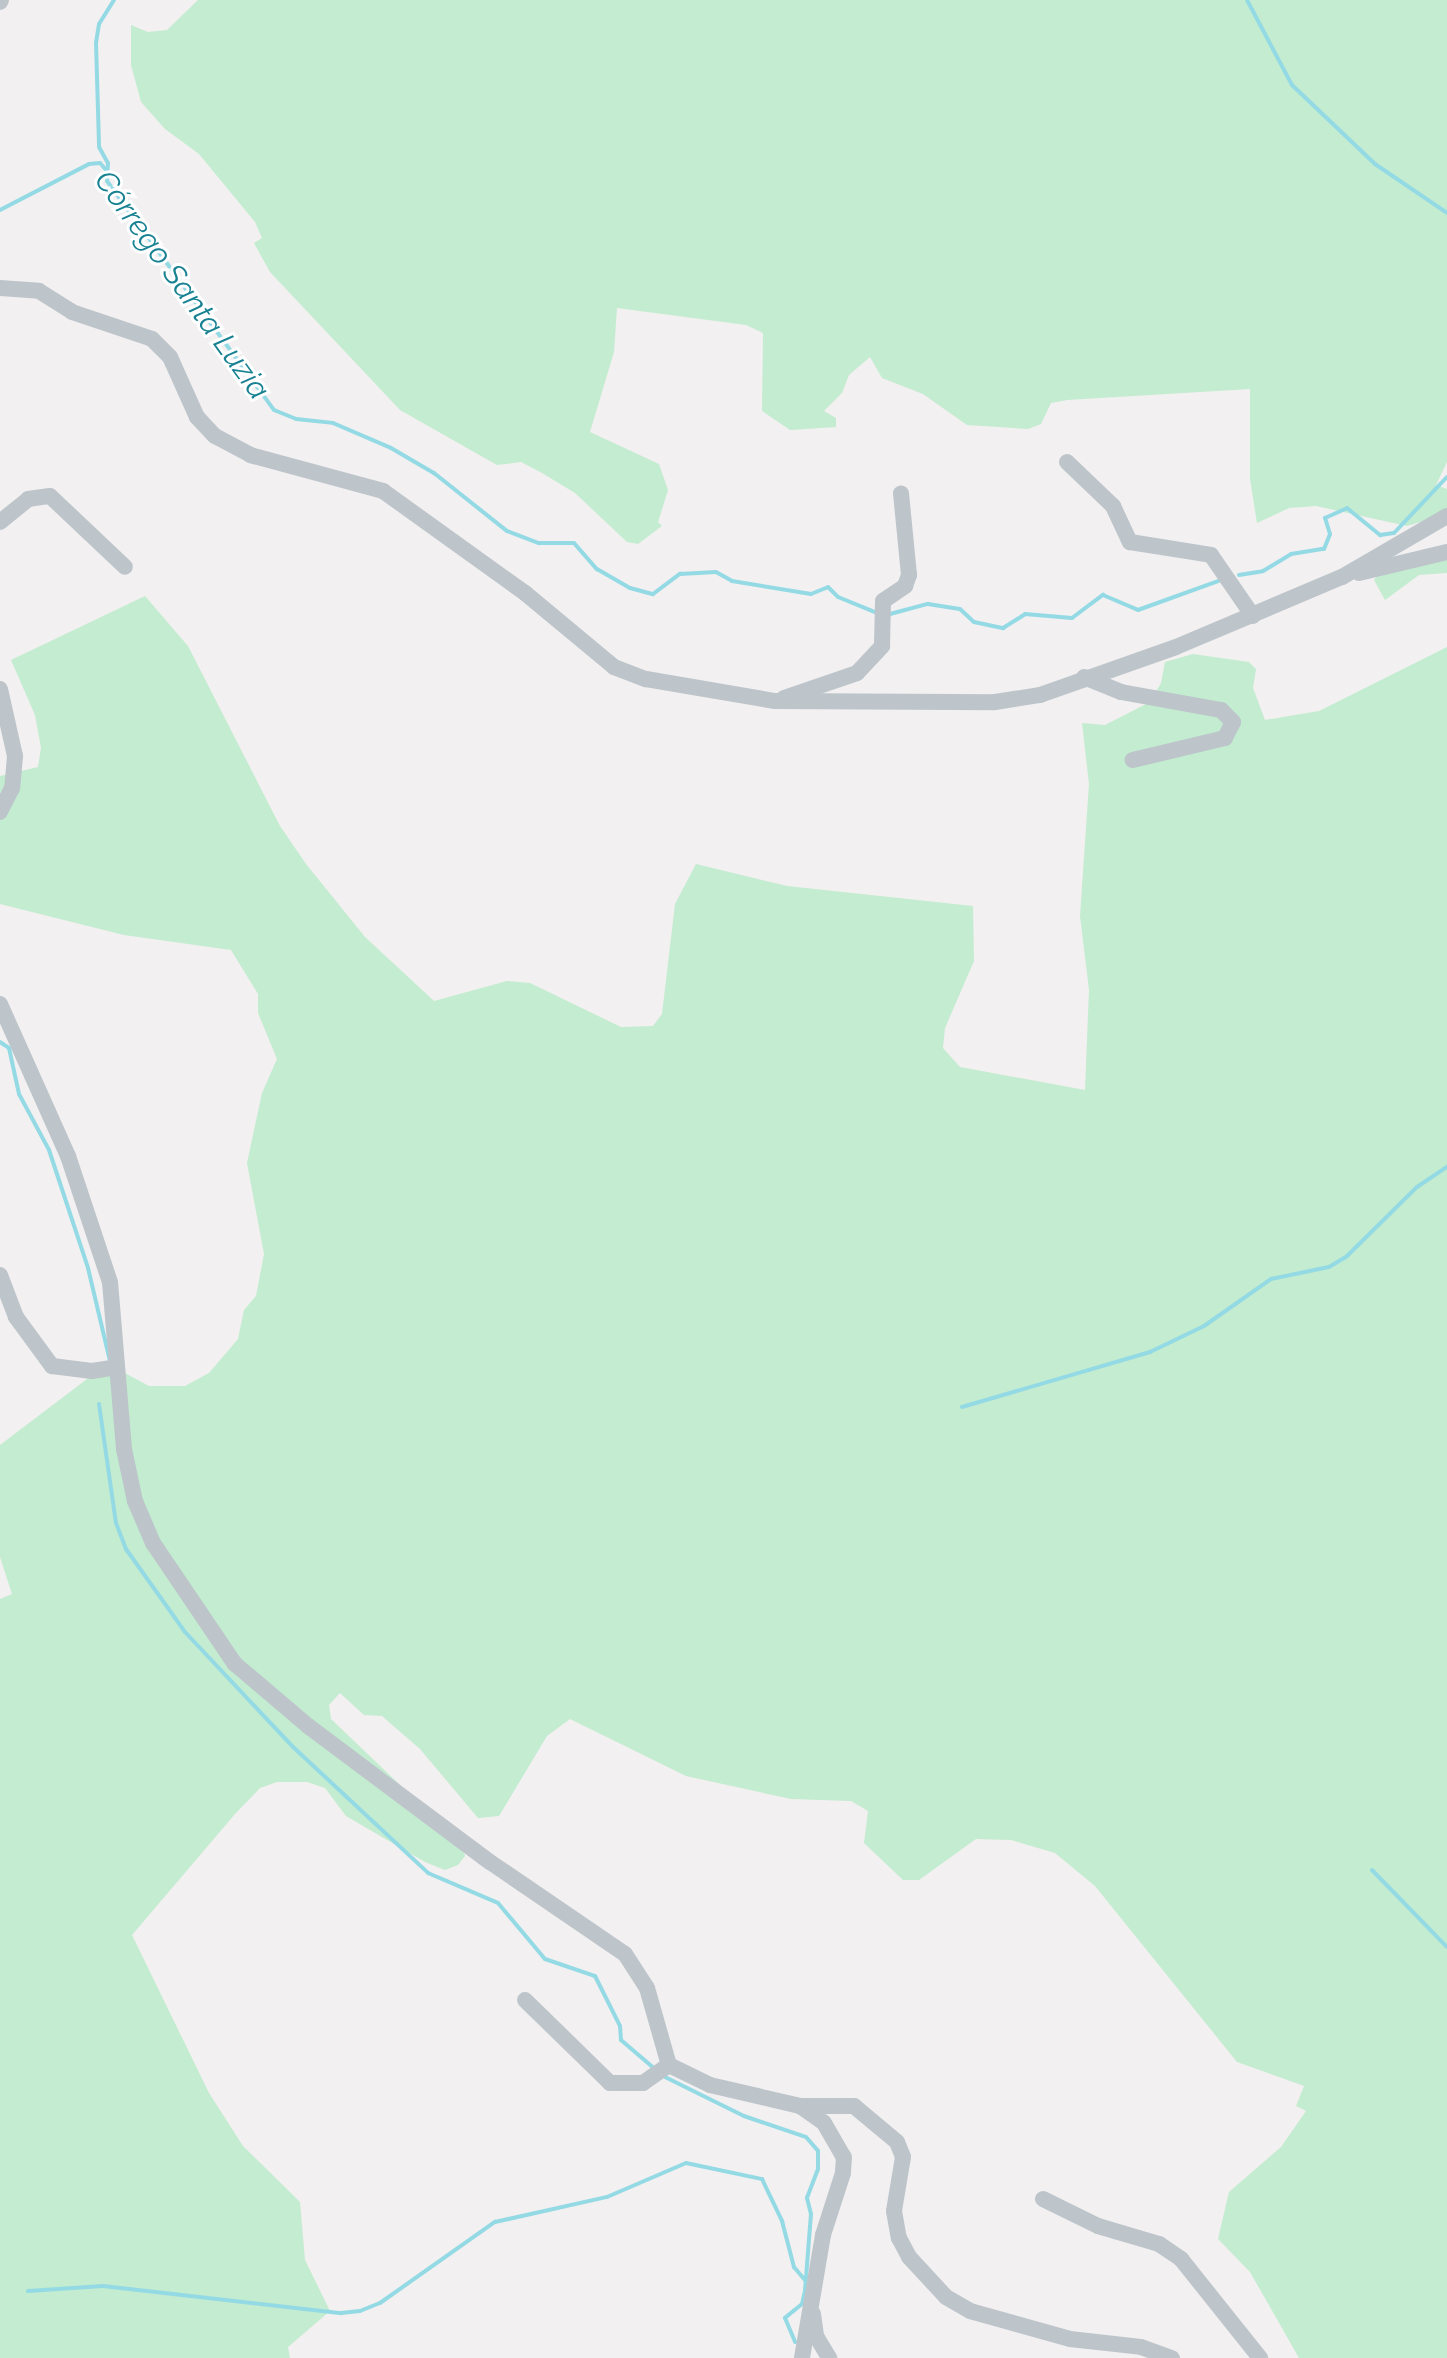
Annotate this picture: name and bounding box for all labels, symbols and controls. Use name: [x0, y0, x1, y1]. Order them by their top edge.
water label: Córrego Santa Luzia: [87, 164, 277, 406]

